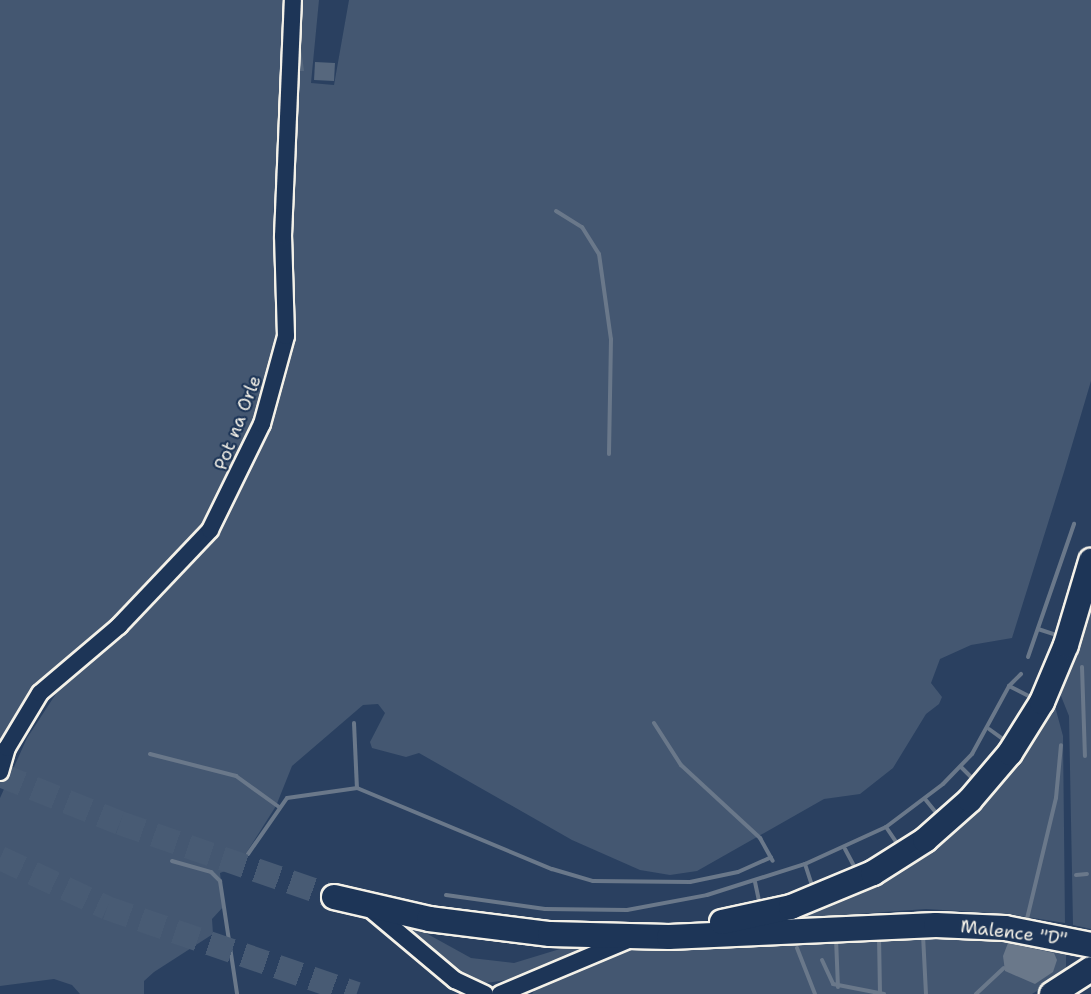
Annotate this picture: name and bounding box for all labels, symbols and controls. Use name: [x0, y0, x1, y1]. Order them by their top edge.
street label: Pot na Orle: [210, 373, 266, 473]
street label: Malence "D": [959, 916, 1069, 950]

